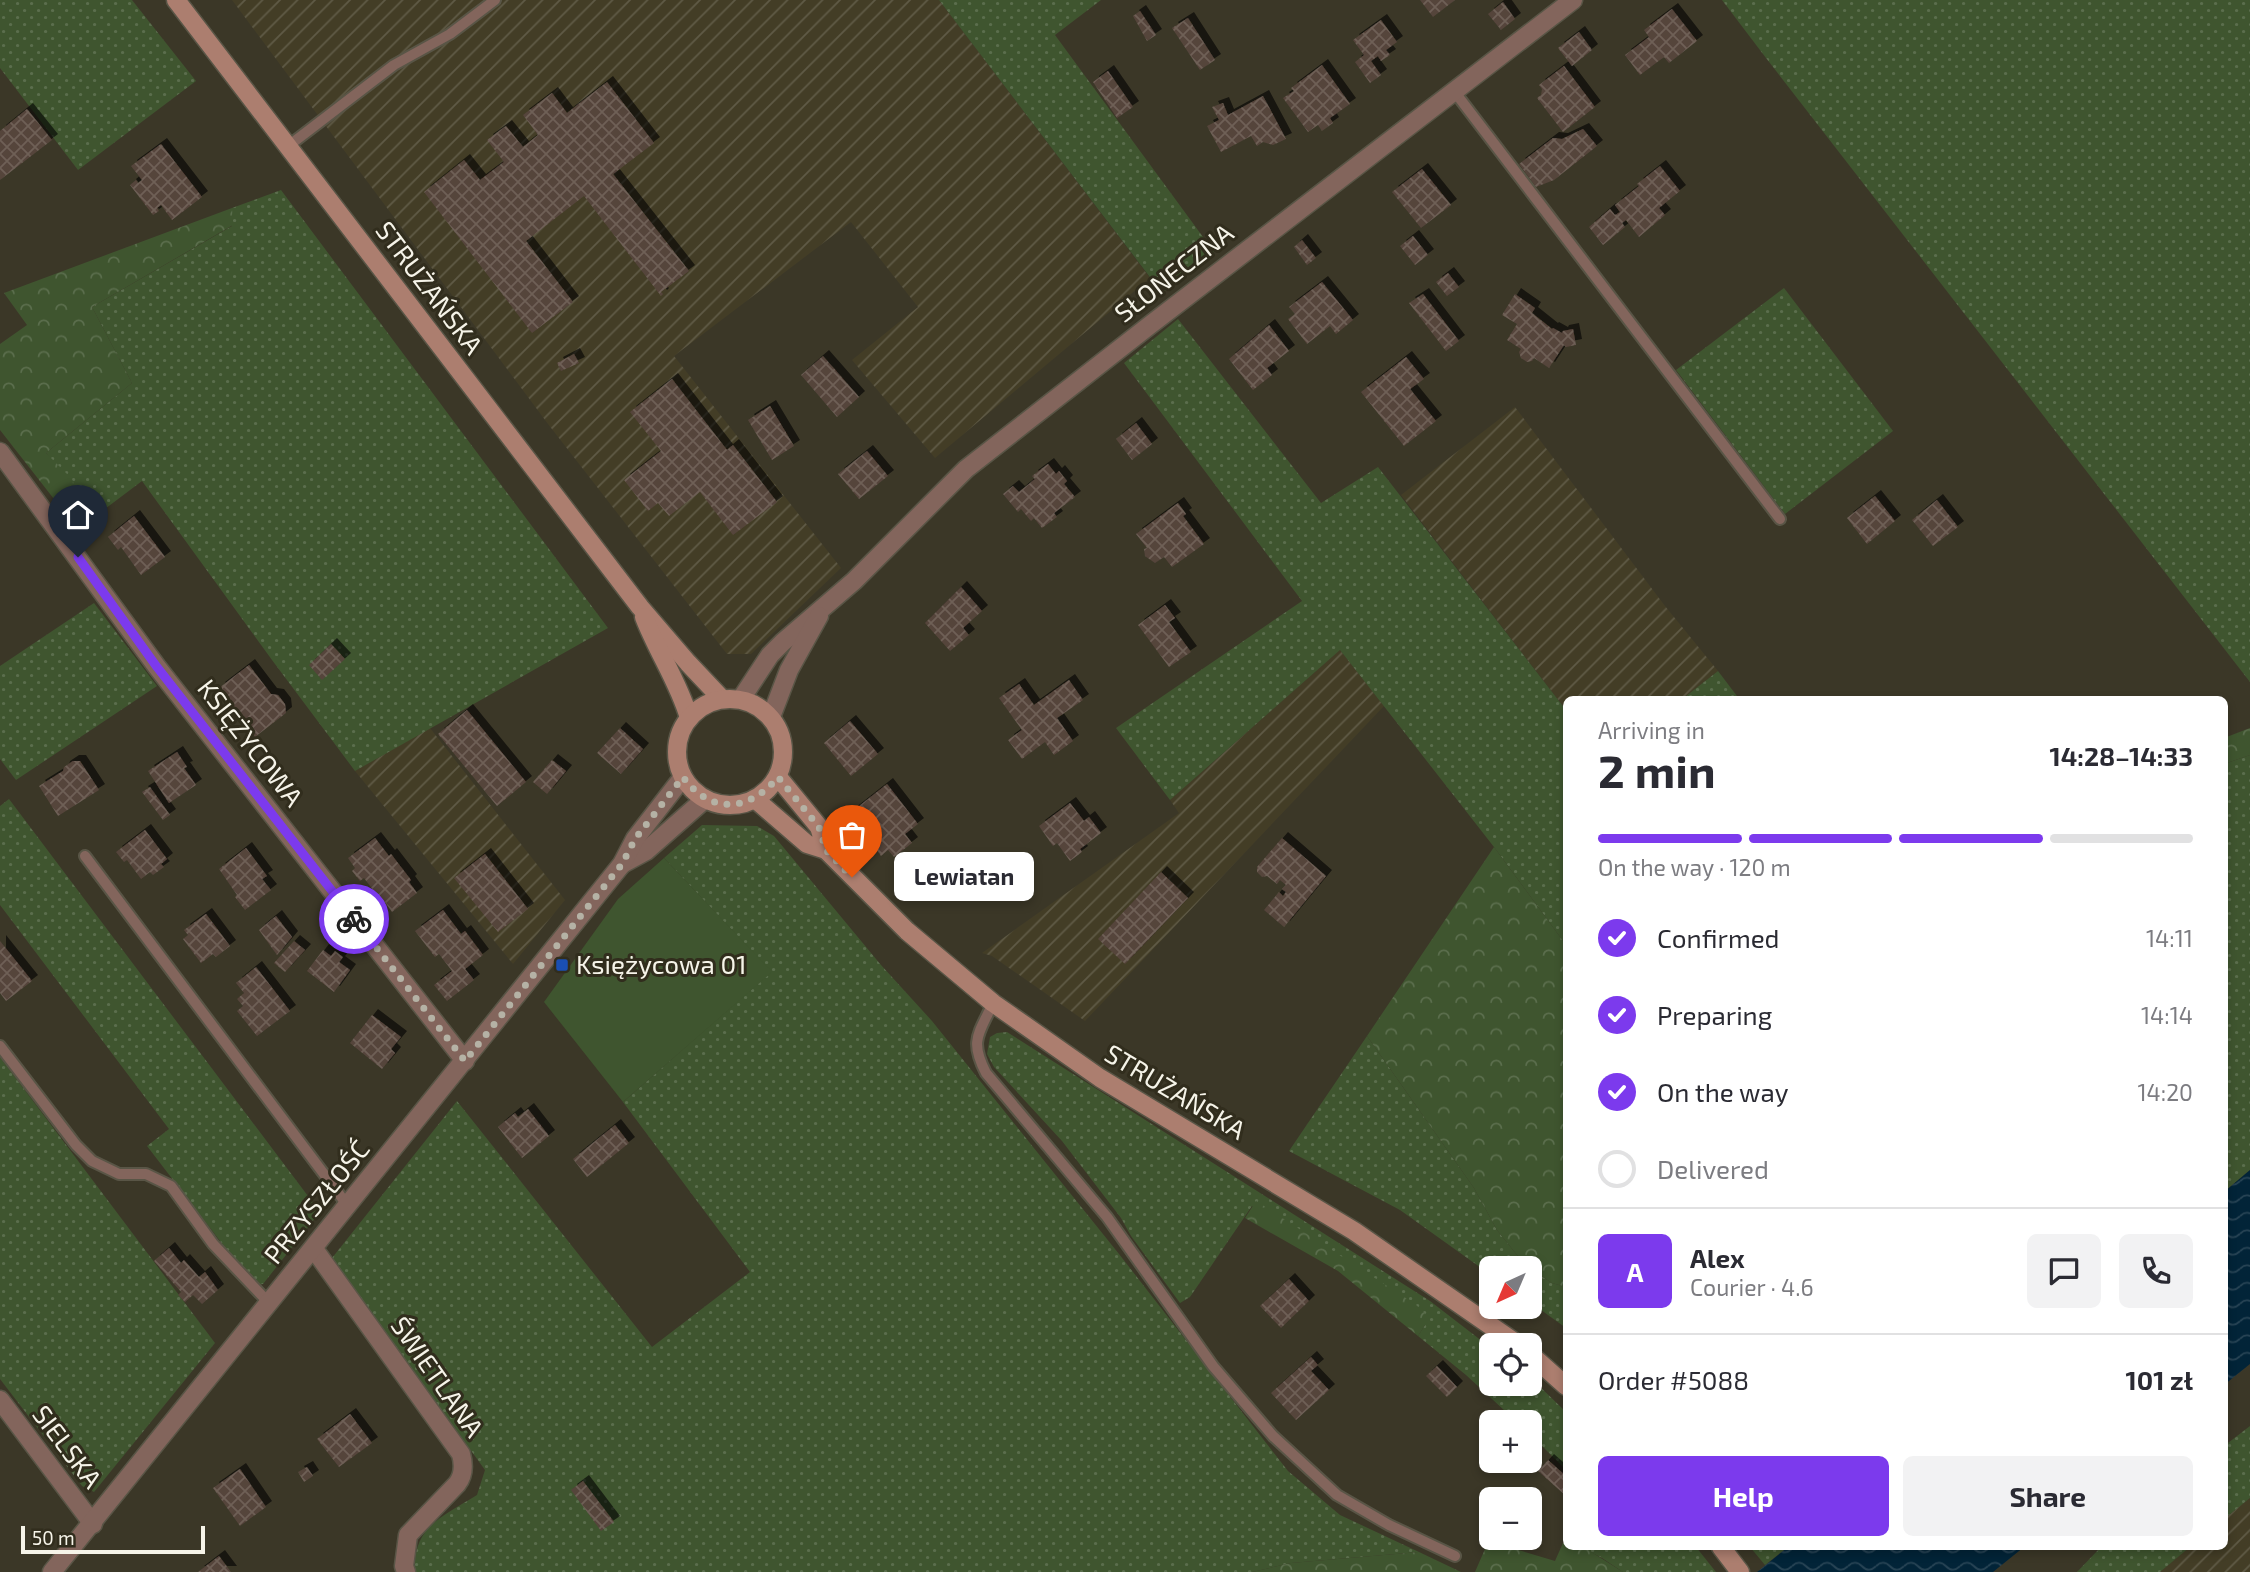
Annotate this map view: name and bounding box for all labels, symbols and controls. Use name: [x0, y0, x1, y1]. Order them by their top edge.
street label: STRUŻAŃSKA: [370, 215, 490, 360]
street label: SŁONECZNA: [1108, 216, 1239, 328]
pin: [48, 485, 108, 557]
icon: home: [59, 496, 97, 534]
street label: KSIĘŻYCOWA: [192, 672, 310, 812]
text: Arriving in: [1598, 716, 1705, 744]
text: 14:28–14:33: [2050, 740, 2193, 771]
text: 2 min: [1598, 742, 1716, 797]
pin: [822, 805, 882, 877]
icon: bag: [833, 816, 871, 854]
callout: Lewiatan: [894, 852, 1034, 902]
text: On the way · 120 m: [1598, 853, 1791, 881]
text: Lewiatan: [914, 862, 1014, 890]
courier: [319, 884, 389, 954]
icon: bike: [335, 900, 373, 938]
icon: check: [1598, 919, 1636, 957]
text: Confirmed: [1657, 922, 1780, 953]
text: 14:11: [2146, 924, 2193, 952]
place label: Księżycowa 01: [576, 948, 746, 979]
marker: Księżycowa 01: [554, 957, 570, 973]
icon: check: [1598, 996, 1636, 1034]
text: Preparing: [1657, 999, 1772, 1030]
text: 14:14: [2141, 1001, 2193, 1029]
street label: STRUŻAŃSKA: [1100, 1037, 1252, 1145]
icon: check: [1598, 1073, 1636, 1111]
text: On the way: [1657, 1076, 1788, 1107]
text: 14:20: [2137, 1078, 2193, 1106]
street label: PRZYSZŁOŚĆ: [257, 1133, 375, 1269]
text: Delivered: [1657, 1153, 1769, 1184]
button: chat: [2027, 1234, 2101, 1308]
button: phone: [2119, 1234, 2193, 1308]
text: Alex: [1690, 1242, 1745, 1273]
north arrow: [1479, 1256, 1542, 1320]
map controls: [1479, 1256, 1542, 1550]
text: A: [1627, 1256, 1643, 1287]
text: Courier · 4.6: [1690, 1273, 1814, 1301]
street label: ŚWIETLANA: [385, 1310, 491, 1442]
button: locate: [1479, 1333, 1542, 1396]
text: Order #5088: [1598, 1364, 1749, 1395]
text: 101 zł: [2126, 1364, 2193, 1395]
street label: SIELSKA: [27, 1399, 109, 1494]
button: +: [1479, 1410, 1542, 1473]
button: Help: [1598, 1456, 1889, 1536]
button: Share: [1903, 1456, 2193, 1536]
button: −: [1479, 1487, 1542, 1550]
scale bar: [21, 1523, 205, 1555]
text: 50 m: [32, 1526, 75, 1549]

